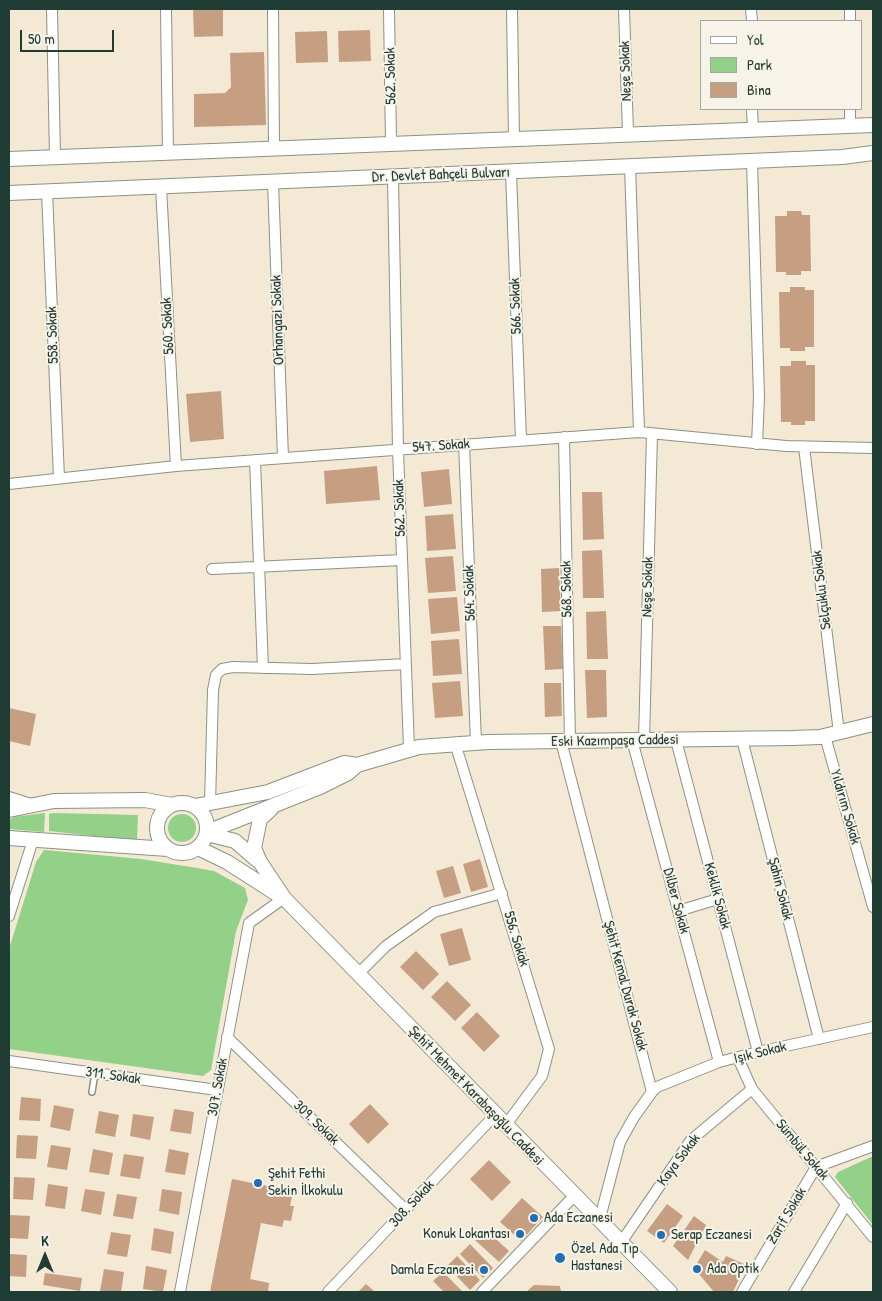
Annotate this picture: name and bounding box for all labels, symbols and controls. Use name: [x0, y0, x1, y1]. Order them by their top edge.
scale bar: [22, 20, 116, 52]
legend: [700, 20, 862, 110]
text: 50 m: [28, 28, 55, 49]
text: Yol: [747, 29, 764, 50]
street label: Neşe Sokak: [616, 41, 636, 101]
street label: 562. Sokak: [382, 47, 400, 105]
text: Park: [747, 54, 772, 75]
text: Bina: [747, 79, 771, 100]
street label: Dr. Devlet Bahçeli Bulvarı: [372, 164, 510, 186]
street label: Orhangazi Sokak: [267, 275, 289, 365]
street label: 566. Sokak: [506, 278, 526, 334]
street label: 560. Sokak: [158, 297, 178, 355]
street label: 558. Sokak: [43, 306, 63, 364]
street label: 547. Sokak: [412, 435, 470, 457]
street label: 562. Sokak: [390, 479, 410, 537]
street label: Selçuklu Sokak: [808, 549, 836, 631]
street label: Neşe Sokak: [638, 557, 658, 617]
street label: 568. Sokak: [558, 560, 576, 618]
street label: 564. Sokak: [460, 565, 480, 621]
street label: Eski Kazımpaşa Caddesi: [551, 731, 679, 751]
street label: Yıldırım Sokak: [826, 767, 864, 847]
street label: Şahin Sokak: [764, 856, 796, 922]
street label: Keklik Sokak: [699, 861, 735, 931]
street label: Dilber Sokak: [659, 866, 693, 936]
street label: 556. Sokak: [499, 909, 533, 969]
street label: Şehit Kemal Durak Sokak: [599, 919, 651, 1053]
street label: Şehit Mehmet Karabaşoğlu Caddesi: [404, 1022, 548, 1170]
street label: Işık Sokak: [732, 1038, 788, 1068]
street label: 307. Sokak: [204, 1056, 232, 1118]
street label: 311. Sokak: [84, 1063, 142, 1089]
street label: 309. Sokak: [289, 1097, 343, 1149]
street label: Sümbül Sokak: [771, 1116, 833, 1184]
street label: Kaya Sokak: [654, 1130, 704, 1190]
place label: Şehit Fethi Sekin İlkokulu: [268, 1165, 343, 1200]
marker: Şehit Fethi Sekin İlkokulu: [252, 1177, 264, 1189]
street label: 308. Sokak: [386, 1177, 438, 1231]
street label: Zarif Sokak: [763, 1184, 811, 1248]
place label: Ada Eczanesi: [544, 1209, 613, 1227]
marker: Ada Eczanesi: [528, 1212, 540, 1224]
place label: Konuk Lokantası: [423, 1225, 510, 1243]
place label: Serap Eczanesi: [671, 1226, 752, 1244]
marker: Konuk Lokantası: [514, 1228, 526, 1240]
marker: Serap Eczanesi: [655, 1229, 667, 1241]
north arrow: [20, 1231, 70, 1281]
text: K: [41, 1231, 49, 1250]
place label: Özel Ada Tıp Hastanesi: [571, 1240, 638, 1275]
marker: Özel Ada Tıp Hastanesi: [553, 1251, 567, 1265]
place label: Ada Optik: [707, 1260, 759, 1278]
place label: Damla Eczanesi: [391, 1261, 474, 1279]
marker: Ada Optik: [691, 1263, 703, 1275]
marker: Damla Eczanesi: [478, 1264, 490, 1276]

